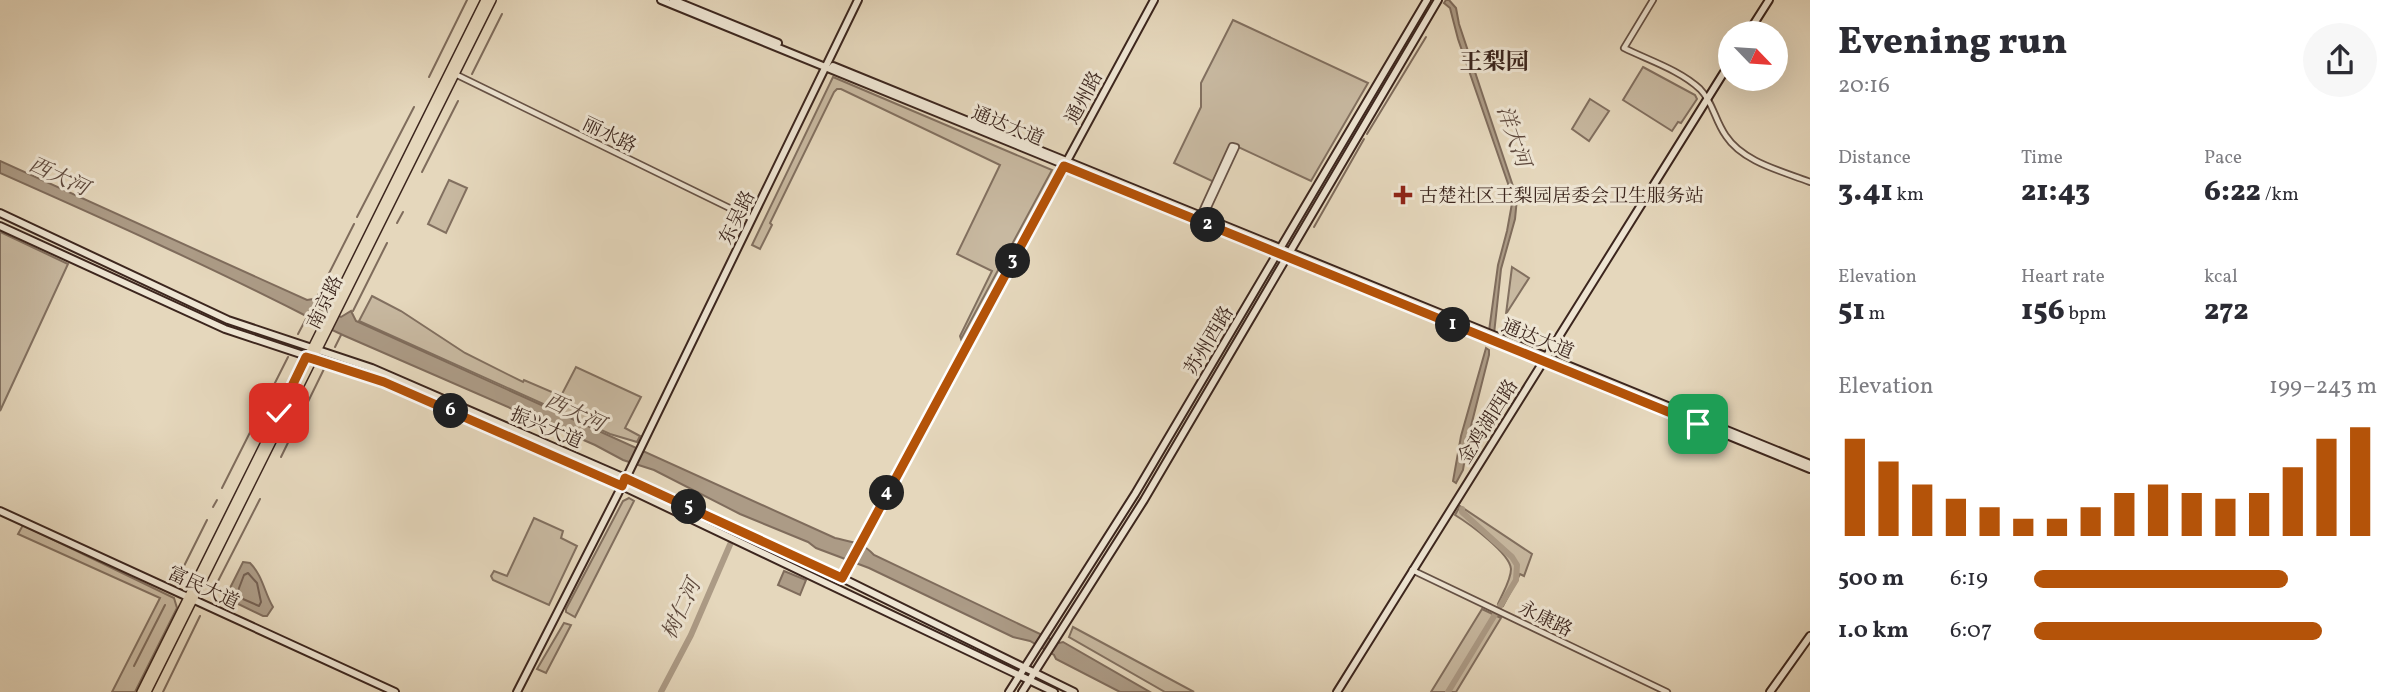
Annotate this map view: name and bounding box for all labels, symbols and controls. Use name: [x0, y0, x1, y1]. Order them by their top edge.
text: Evening run: [1838, 17, 2068, 70]
north arrow: [1718, 21, 1788, 91]
map controls: [1718, 21, 1788, 91]
button: share: [2303, 23, 2377, 97]
district label: 王梨园: [1460, 47, 1529, 79]
street label: 通州路: [1060, 67, 1110, 129]
text: 20:16: [1838, 70, 1890, 102]
street label: 通达大道: [967, 101, 1047, 153]
water label: 洋大河: [1489, 102, 1538, 175]
street label: 丽水路: [578, 112, 640, 160]
text: Distance: [1838, 145, 1911, 171]
text: Time: [2021, 145, 2063, 171]
text: Pace: [2204, 145, 2242, 171]
water label: 西大河: [24, 151, 97, 206]
text: 3.41: [1838, 171, 1893, 213]
text: 21:43: [2021, 171, 2090, 213]
text: 6:22: [2204, 171, 2261, 213]
text: km: [1893, 182, 1924, 208]
text: /km: [2261, 182, 2299, 208]
place label: 古楚社区王梨园居委会卫生服务站: [1419, 184, 1704, 210]
marker: 古楚社区王梨园居委会卫生服务站: [1393, 185, 1413, 205]
street label: 东吴路: [714, 187, 762, 249]
pin: 2: [1190, 208, 1226, 243]
text: 2: [1203, 211, 1212, 237]
pin: 3: [996, 244, 1030, 278]
text: 3: [1008, 247, 1017, 273]
text: Elevation: [1838, 264, 1917, 290]
text: Heart rate: [2021, 264, 2105, 290]
text: kcal: [2204, 264, 2238, 290]
street label: 南京路: [302, 272, 350, 334]
text: 51: [1838, 290, 1865, 332]
text: 156: [2021, 290, 2065, 332]
text: 272: [2204, 290, 2249, 332]
text: m: [1865, 301, 1885, 327]
text: bpm: [2065, 301, 2107, 327]
street label: 苏州西路: [1179, 302, 1240, 380]
pin: 1: [1436, 308, 1470, 342]
text: 1: [1449, 311, 1456, 337]
street label: 通达大道: [1497, 314, 1577, 366]
text: Elevation: [1838, 371, 1934, 403]
text: 199–243 m: [2269, 371, 2377, 403]
street label: 金鸡湖西路: [1452, 375, 1525, 469]
pin: [249, 383, 309, 443]
water label: 西大河: [540, 387, 613, 442]
icon: check: [260, 394, 298, 432]
pin: 6: [434, 394, 468, 428]
pin: [1668, 394, 1728, 454]
text: 6: [445, 397, 456, 423]
street label: 振兴大道: [506, 402, 586, 456]
icon: arrive: [1679, 405, 1717, 443]
pin: 4: [870, 476, 904, 510]
text: 4: [881, 479, 892, 505]
pin: 5: [672, 490, 706, 524]
text: 5: [684, 493, 693, 519]
street label: 富民大道: [163, 561, 243, 617]
text: 500 m: [1838, 563, 1904, 595]
text: 6:19: [1950, 563, 1988, 595]
water label: 树仁河: [656, 571, 711, 644]
street label: 永康路: [1514, 596, 1576, 644]
text: 1.0 km: [1838, 615, 1909, 647]
text: 6:07: [1950, 615, 1992, 647]

